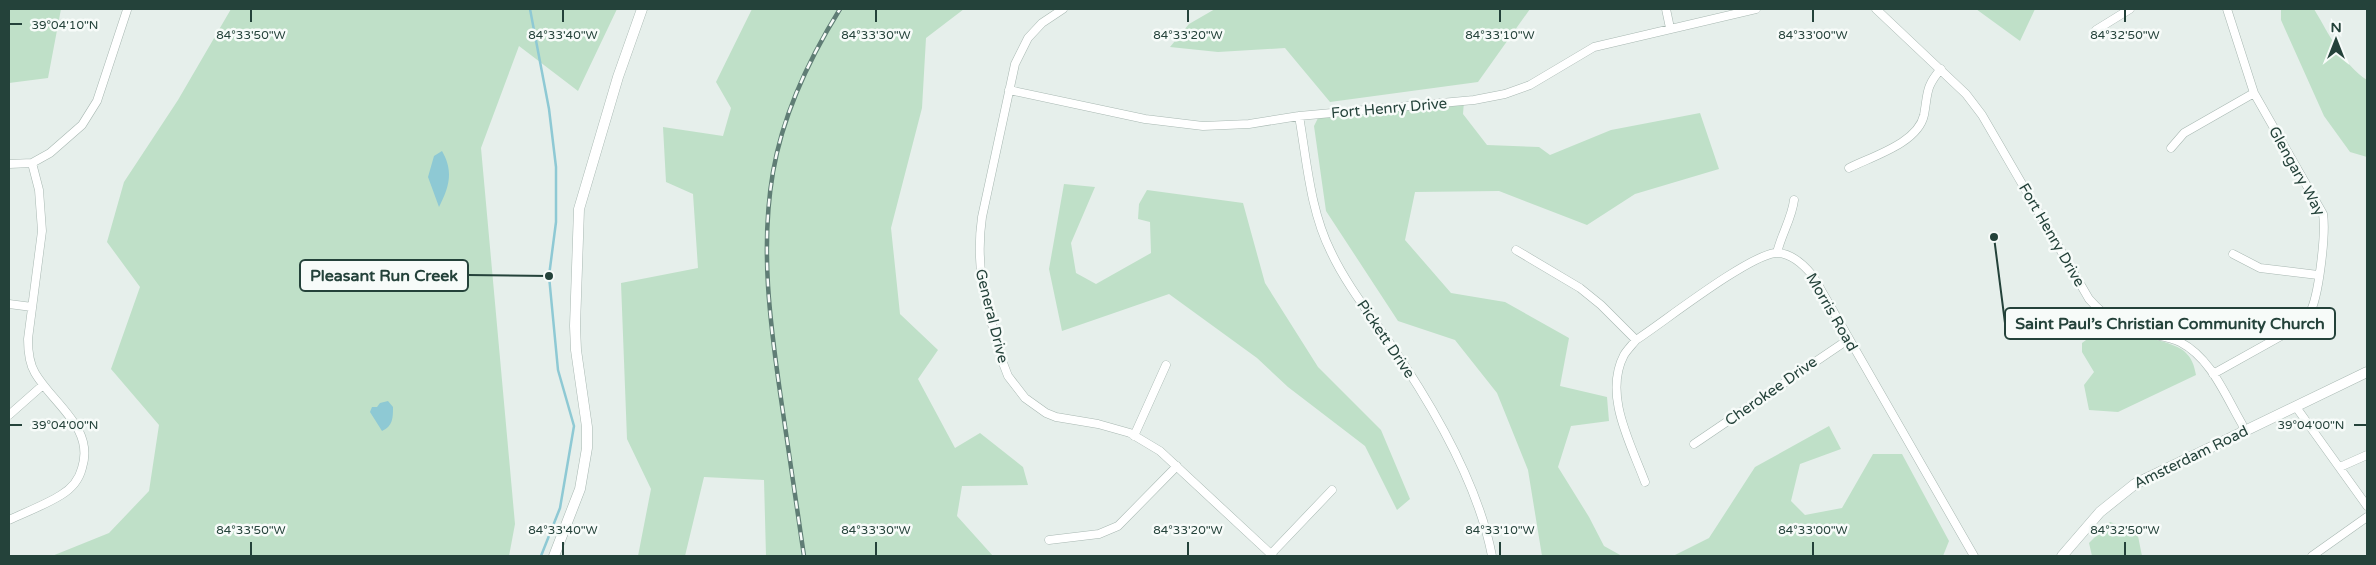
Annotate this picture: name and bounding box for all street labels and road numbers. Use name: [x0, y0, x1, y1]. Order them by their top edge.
street label: Fort Henry Drive: [1330, 94, 1448, 122]
street label: Glengary Way: [2265, 123, 2329, 219]
street label: Fort Henry Drive: [2015, 180, 2089, 290]
street label: General Drive: [972, 267, 1012, 365]
street label: Morris Road: [1802, 270, 1862, 354]
street label: Pickett Drive: [1353, 296, 1419, 382]
street label: Cherokee Drive: [1721, 352, 1821, 430]
street label: Amsterdam Road: [2131, 422, 2251, 492]

